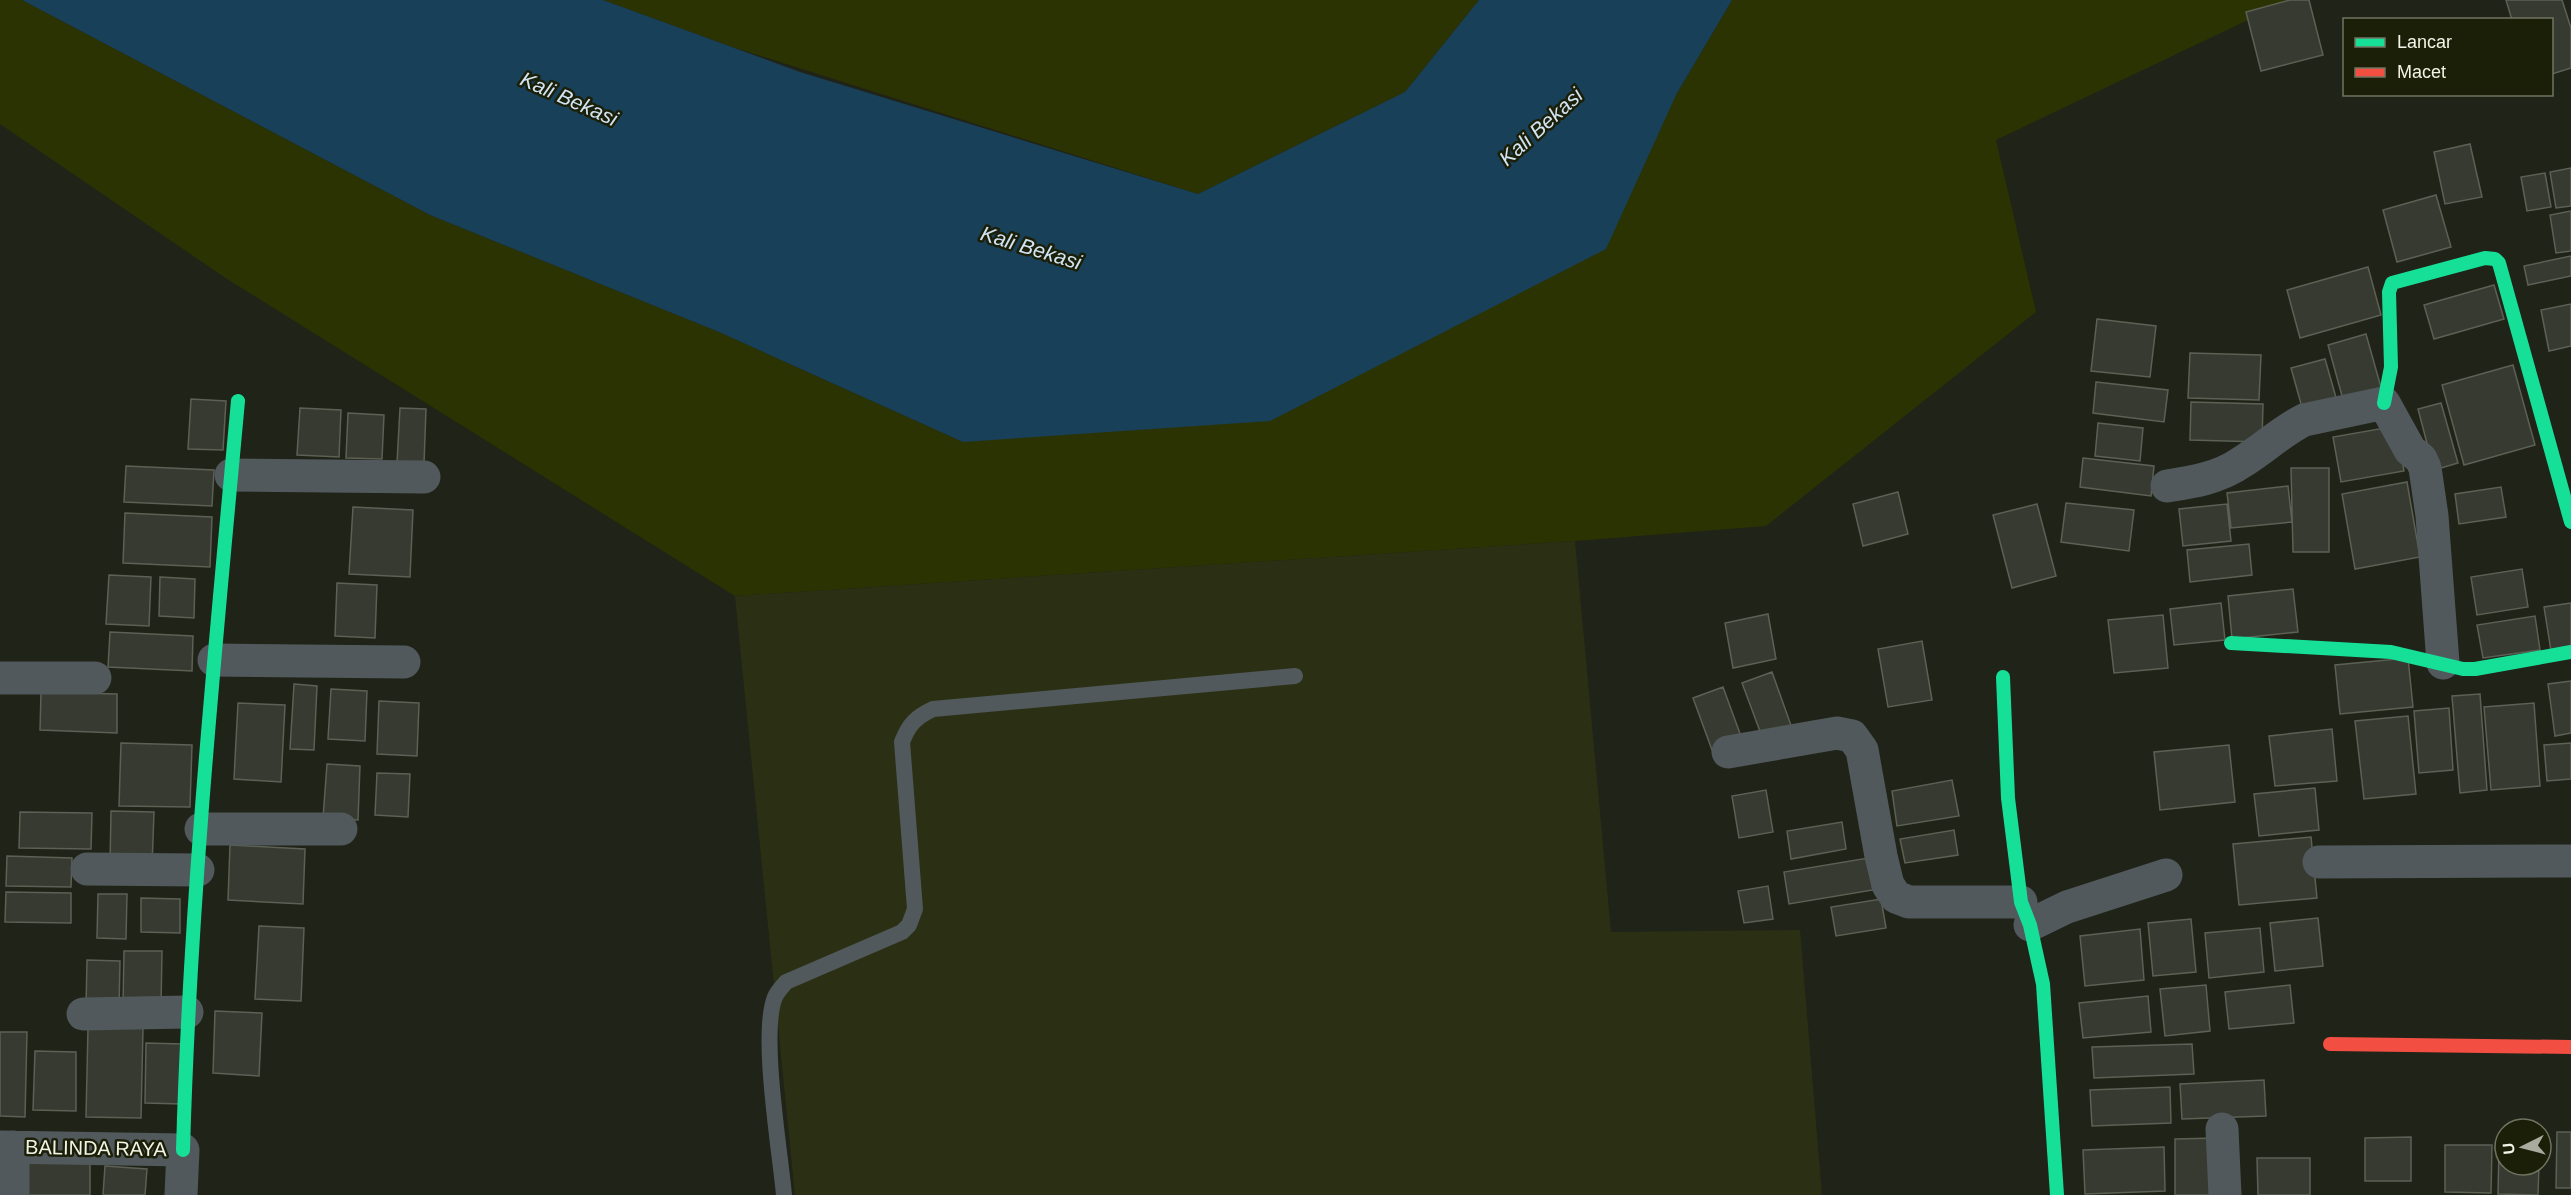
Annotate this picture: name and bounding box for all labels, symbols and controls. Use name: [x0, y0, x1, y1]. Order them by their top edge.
legend: [2343, 18, 2553, 96]
text: Lancar: [2397, 32, 2452, 52]
text: Macet: [2397, 62, 2446, 82]
water label: Kali Bekasi: [517, 67, 623, 131]
water label: Kali Bekasi: [1494, 82, 1588, 170]
water label: Kali Bekasi: [978, 221, 1085, 274]
north arrow: [2493, 1117, 2553, 1177]
street label: BALINDA RAYA: [25, 1136, 168, 1160]
text: U: [2500, 1142, 2518, 1155]

